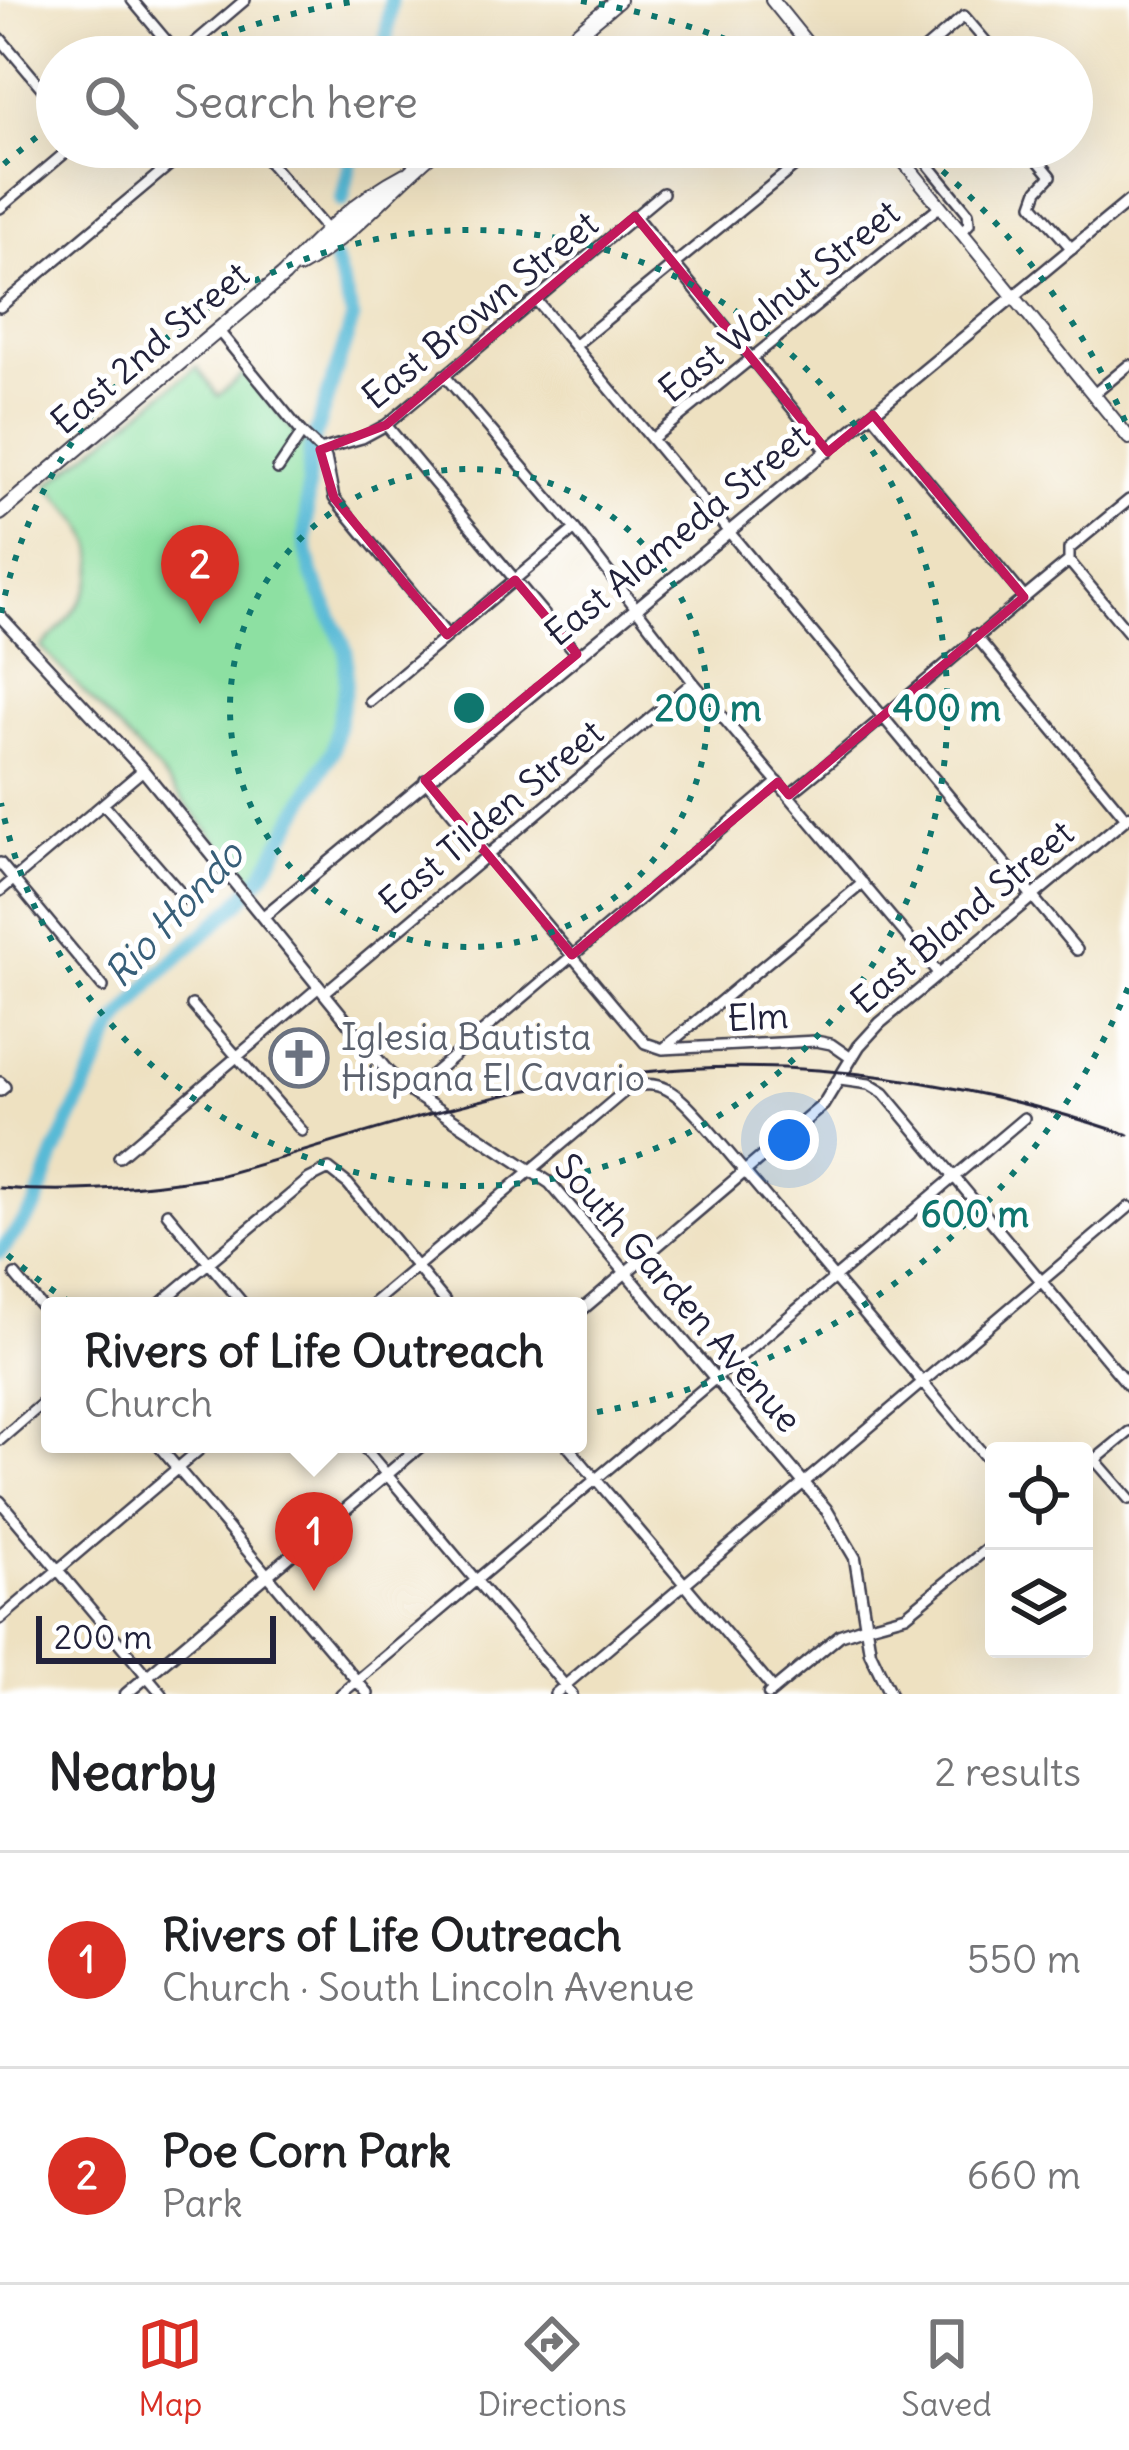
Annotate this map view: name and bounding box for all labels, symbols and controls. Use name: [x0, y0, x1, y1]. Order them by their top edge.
search box: [36, 36, 1093, 168]
icon: search: [78, 69, 144, 135]
text: Search here: [174, 74, 418, 130]
street label: East Walnut Street: [649, 190, 909, 412]
street label: East Brown Street: [353, 201, 607, 419]
street label: East 2nd Street: [42, 252, 258, 444]
street label: East Alameda Street: [536, 415, 818, 655]
pin: 2: [161, 525, 239, 624]
text: 200 m: [654, 686, 762, 731]
text: 400 m: [893, 686, 1001, 731]
centre of rings: [448, 687, 490, 729]
street label: East Tilden Street: [370, 710, 612, 924]
street label: East Bland Street: [841, 811, 1083, 1023]
water label: Rio Hondo: [94, 829, 255, 997]
street label: Elm: [726, 993, 790, 1041]
place label: Iglesia Bautista Hispana El Cavario: [341, 1015, 645, 1101]
church icon: Iglesia Bautista Hispana El Cavario: [268, 1027, 330, 1089]
your location: [759, 1110, 819, 1170]
street label: South Garden Avenue: [545, 1145, 811, 1441]
text: 600 m: [921, 1192, 1029, 1237]
popup: [41, 1297, 587, 1453]
text: Rivers of Life Outreach: [84, 1323, 544, 1379]
text: Church: [84, 1379, 213, 1428]
map controls: [985, 1442, 1093, 1658]
button: locate: [985, 1442, 1093, 1550]
pin: 1: [275, 1492, 353, 1591]
button: layers: [985, 1550, 1093, 1658]
scale bar: [36, 1610, 276, 1663]
text: 200 m: [54, 1616, 152, 1658]
text: Nearby: [48, 1740, 217, 1804]
text: 2 results: [934, 1748, 1081, 1797]
text: Rivers of Life Outreach: [162, 1907, 622, 1963]
text: 1: [79, 1935, 95, 1984]
text: 550 m: [967, 1935, 1081, 1984]
text: Church · South Lincoln Avenue: [162, 1963, 694, 2012]
text: Poe Corn Park: [162, 2123, 451, 2179]
text: 2: [76, 2151, 98, 2200]
text: 660 m: [967, 2151, 1081, 2200]
text: Park: [162, 2179, 243, 2228]
tab: Map: [137, 2311, 203, 2425]
tab: Directions: [478, 2311, 627, 2425]
tab: Saved: [901, 2311, 992, 2425]

